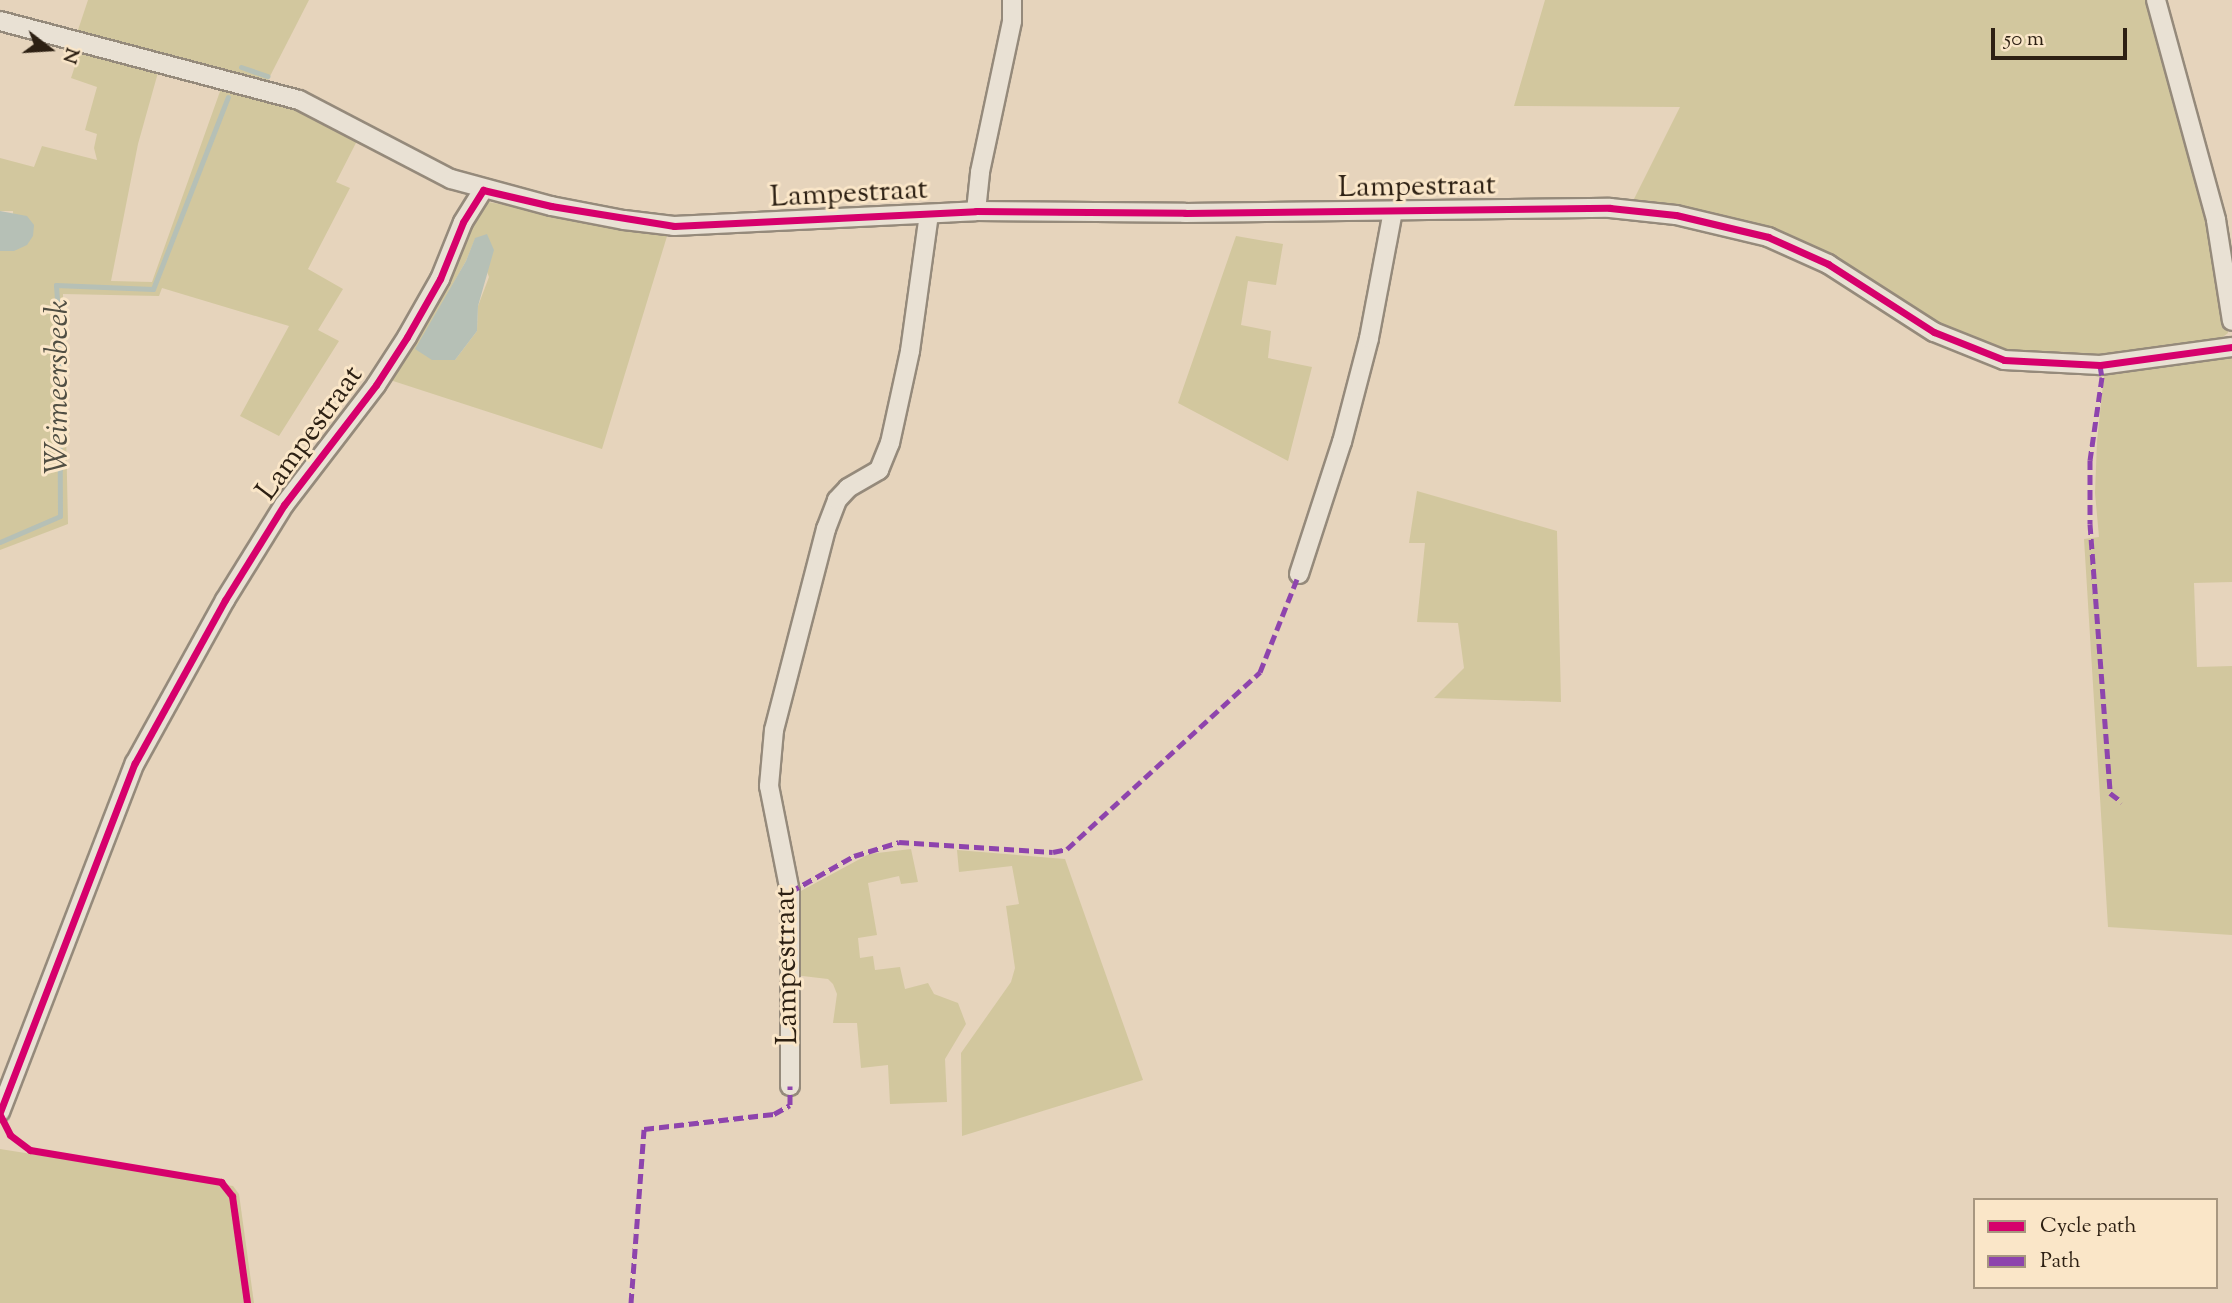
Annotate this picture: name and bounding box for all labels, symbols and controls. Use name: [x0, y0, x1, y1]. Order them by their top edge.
north arrow: [14, 14, 84, 84]
scale bar: [1994, 14, 2130, 58]
text: 50 m: [2004, 25, 2044, 55]
text: N: [54, 44, 85, 66]
street label: Lampestraat: [1338, 169, 1496, 207]
street label: Lampestraat: [769, 173, 929, 217]
water label: Weimeersbeek: [40, 300, 78, 474]
street label: Lampestraat: [250, 360, 372, 508]
street label: Lampestraat: [769, 887, 807, 1045]
legend: [1973, 1198, 2218, 1289]
text: Cycle path: [2040, 1212, 2137, 1242]
text: Path: [2040, 1247, 2081, 1277]

